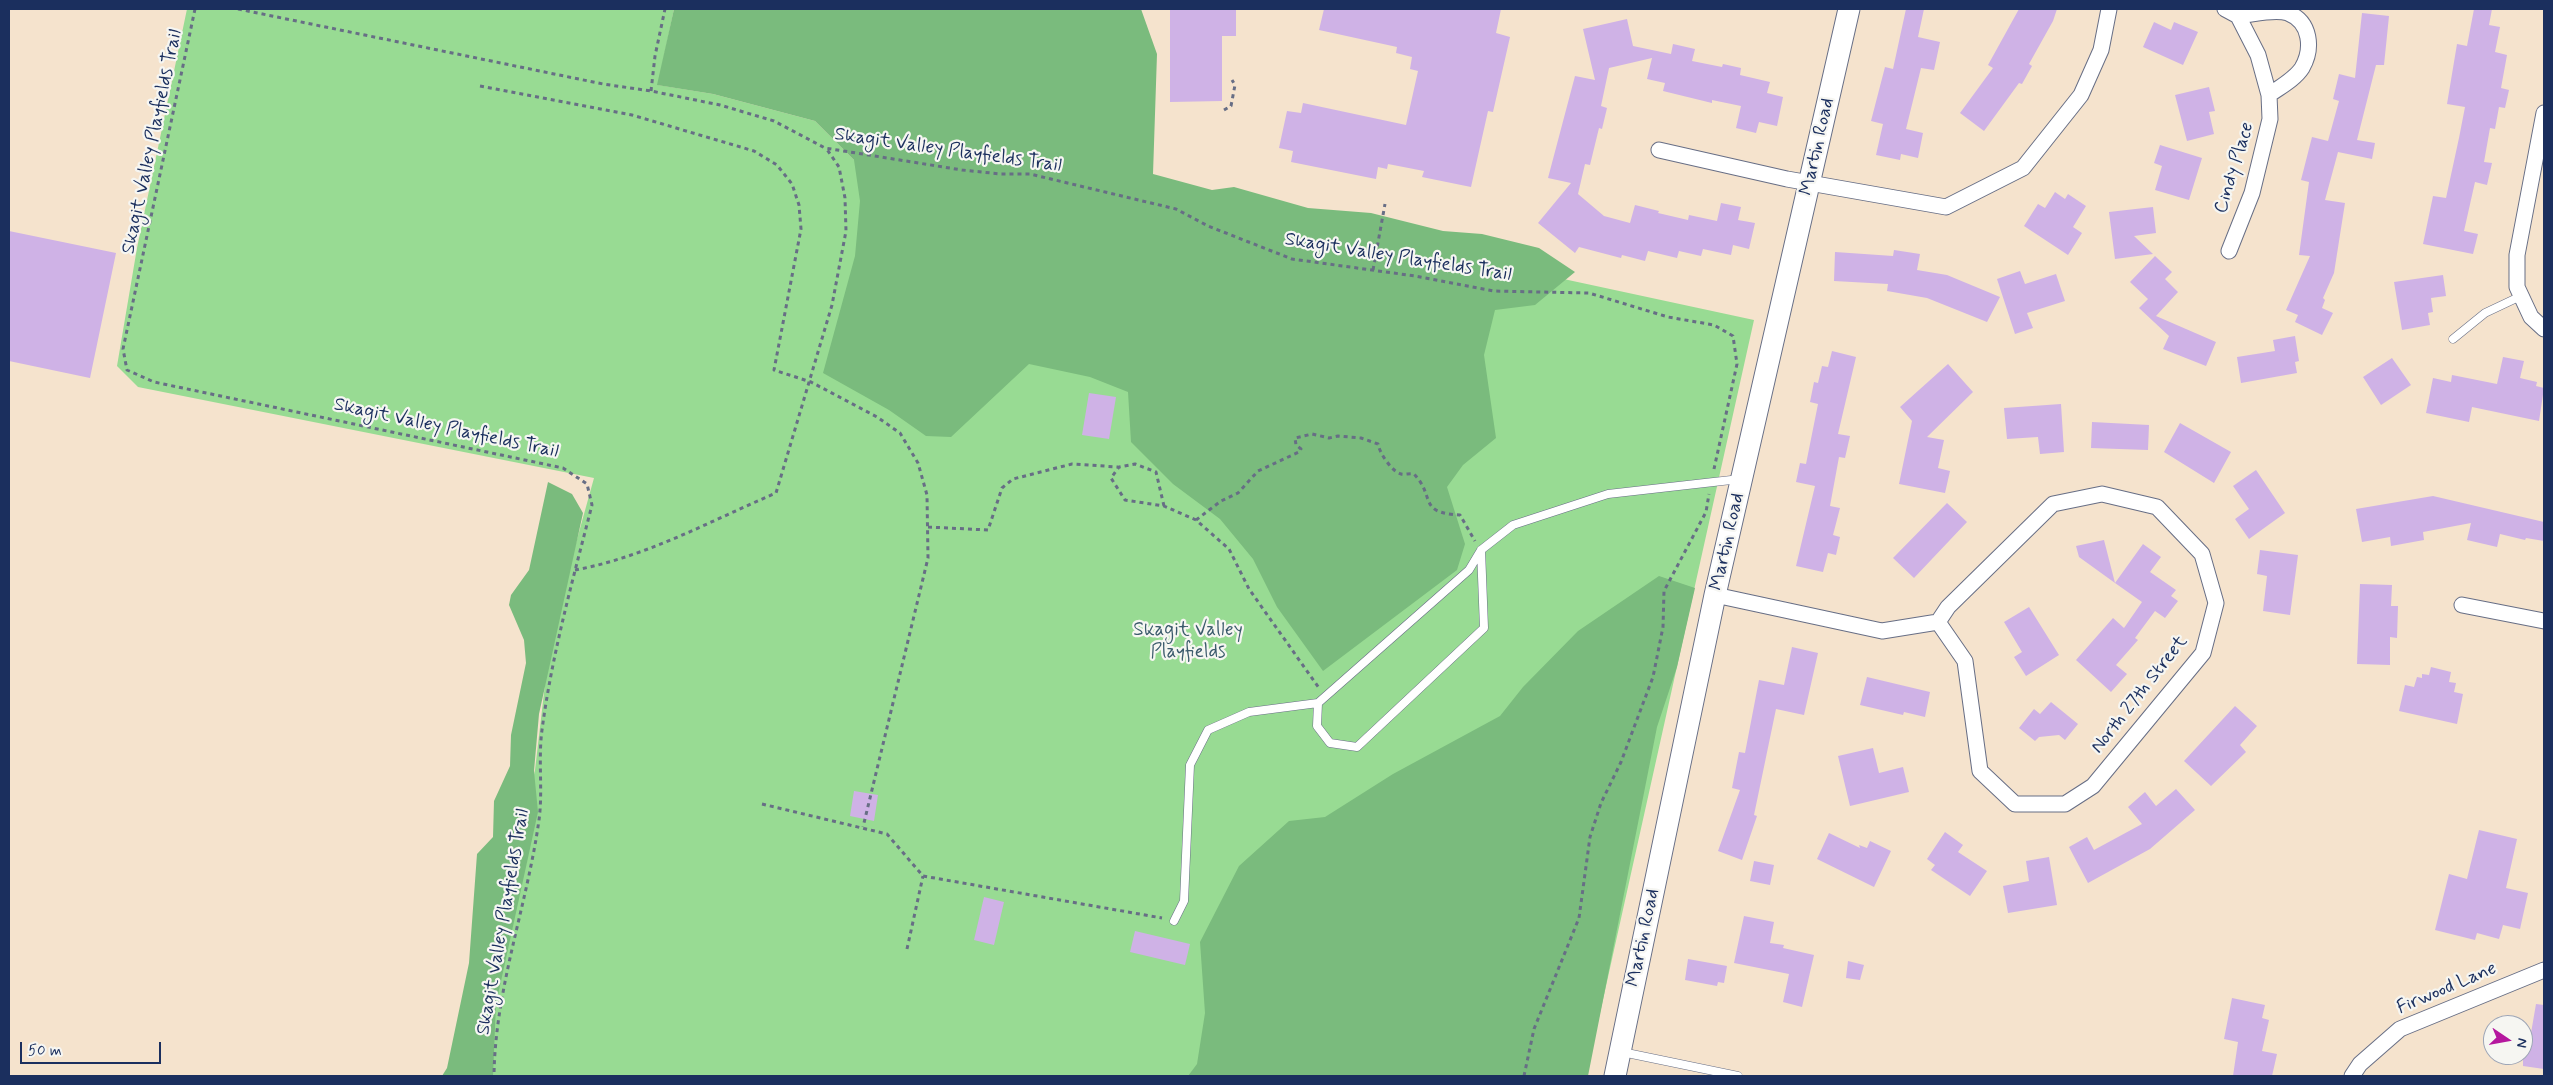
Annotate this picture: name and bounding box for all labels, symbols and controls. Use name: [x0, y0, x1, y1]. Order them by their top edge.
street label: Skagit Valley Playfields Trail: [118, 28, 188, 256]
street label: Martin Road: [1796, 96, 1840, 198]
street label: Cindy Place: [2210, 120, 2260, 216]
street label: Skagit Valley Playfields Trail: [833, 124, 1063, 178]
street label: Skagit Valley Playfields Trail: [1283, 229, 1513, 287]
street label: Skagit Valley Playfields Trail: [332, 394, 560, 464]
street label: Martin Road: [1706, 491, 1750, 593]
park label: Skagit Valley Playfields: [1133, 620, 1243, 664]
street label: North 27th Street: [2087, 631, 2193, 759]
street label: Skagit Valley Playfields Trail: [473, 807, 535, 1037]
street label: Martin Road: [1623, 887, 1665, 989]
street label: Firwood Lane: [2394, 958, 2500, 1020]
north arrow: [2483, 1015, 2533, 1065]
scale bar: [22, 1032, 164, 1064]
text: N: [2512, 1036, 2531, 1049]
text: 50 m: [28, 1041, 62, 1061]

